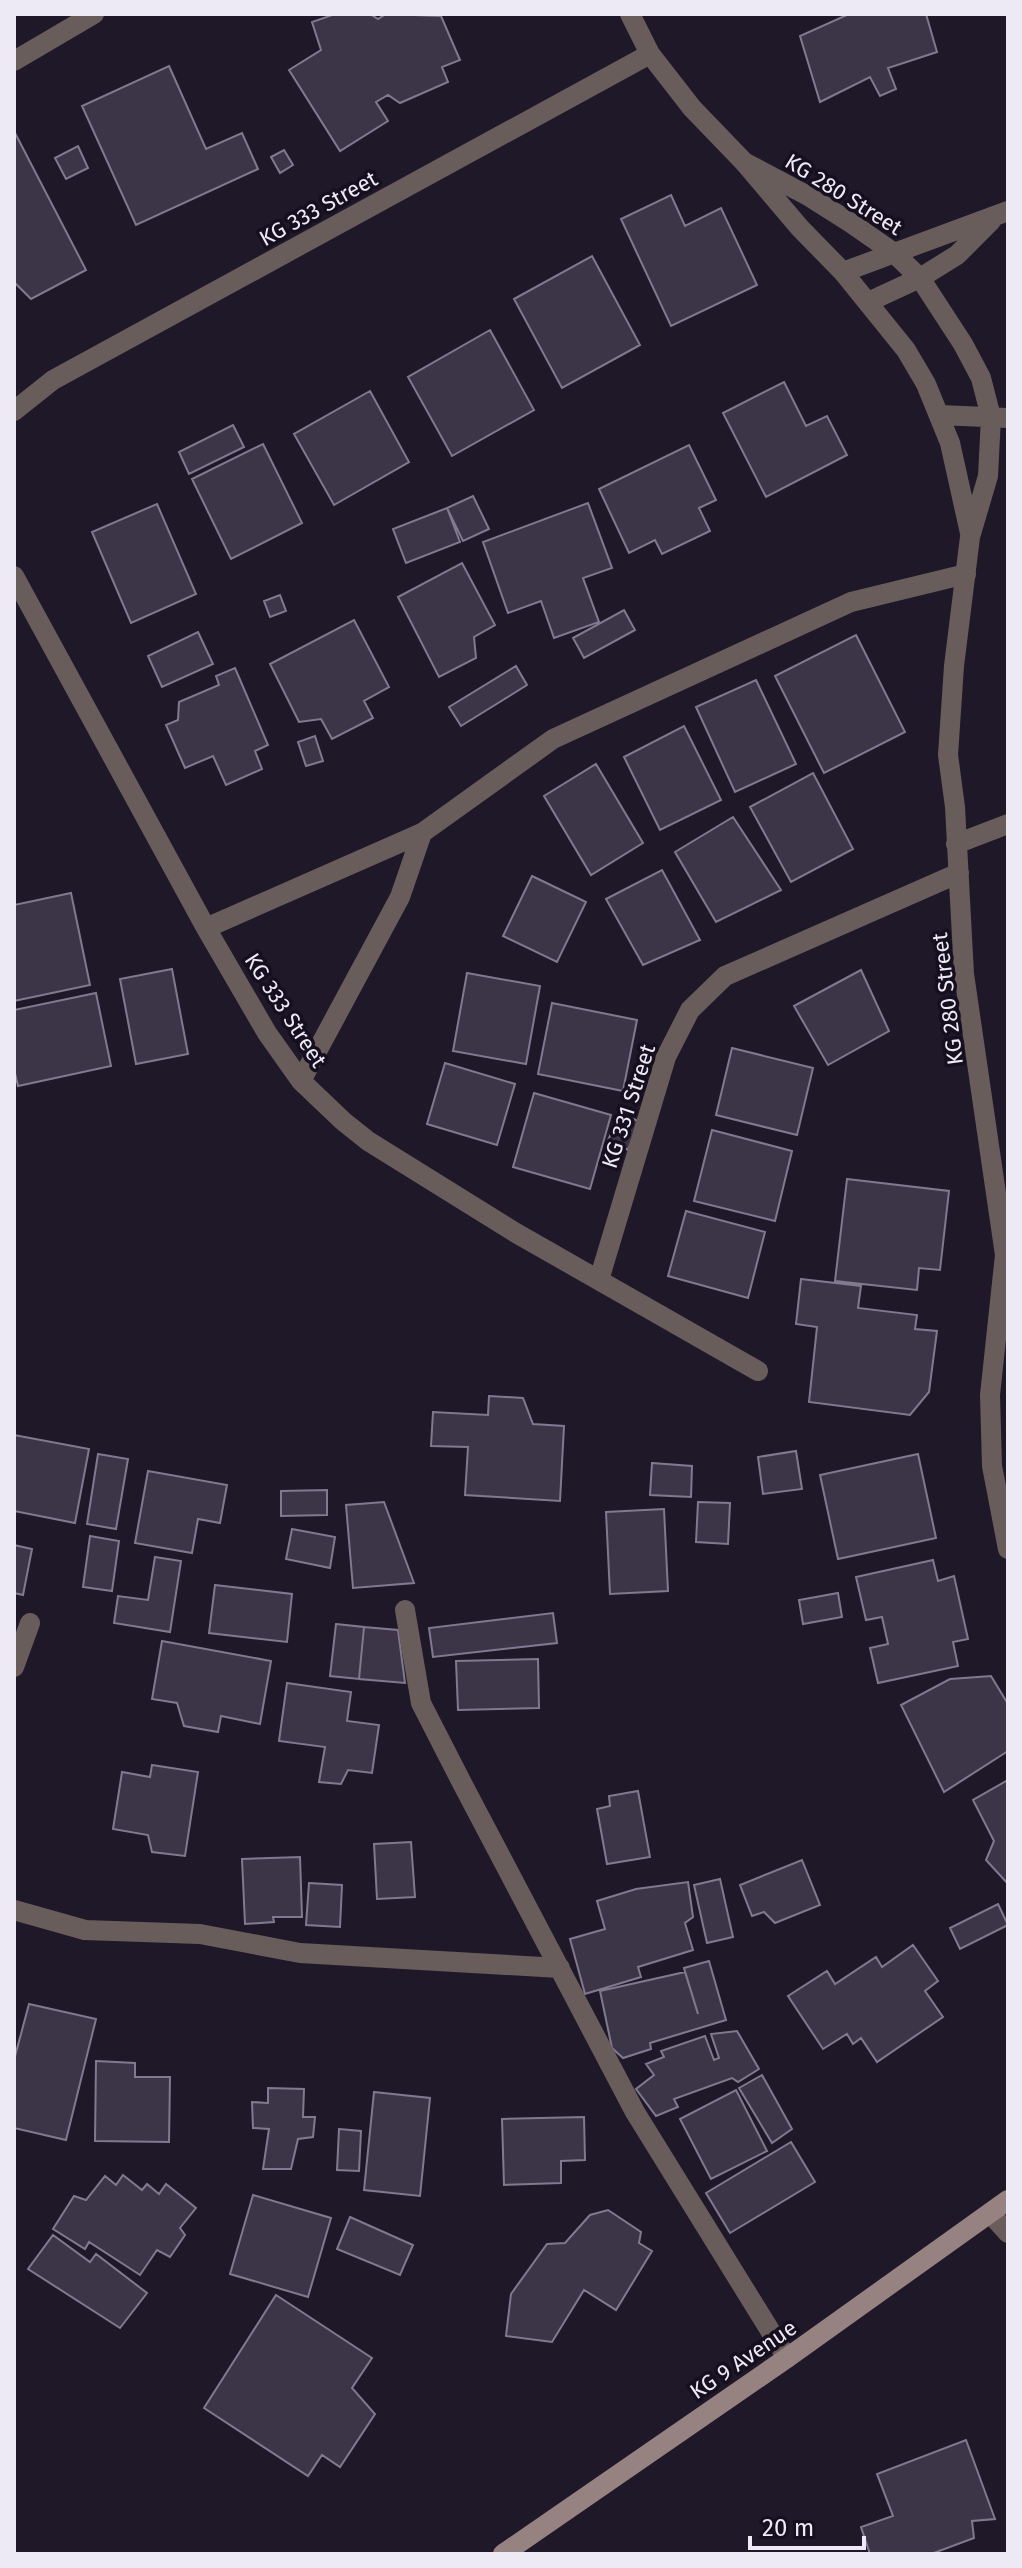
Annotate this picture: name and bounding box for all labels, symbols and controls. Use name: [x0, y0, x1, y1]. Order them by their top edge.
street label: KG 280 Street: [780, 148, 907, 241]
street label: KG 333 Street: [254, 165, 382, 252]
street label: KG 280 Street: [926, 931, 969, 1067]
street label: KG 333 Street: [239, 948, 333, 1073]
street label: KG 331 Street: [596, 1041, 661, 1172]
street label: KG 9 Avenue: [685, 2314, 802, 2405]
scale bar: [750, 2500, 864, 2550]
text: 20 m: [762, 2514, 814, 2542]

